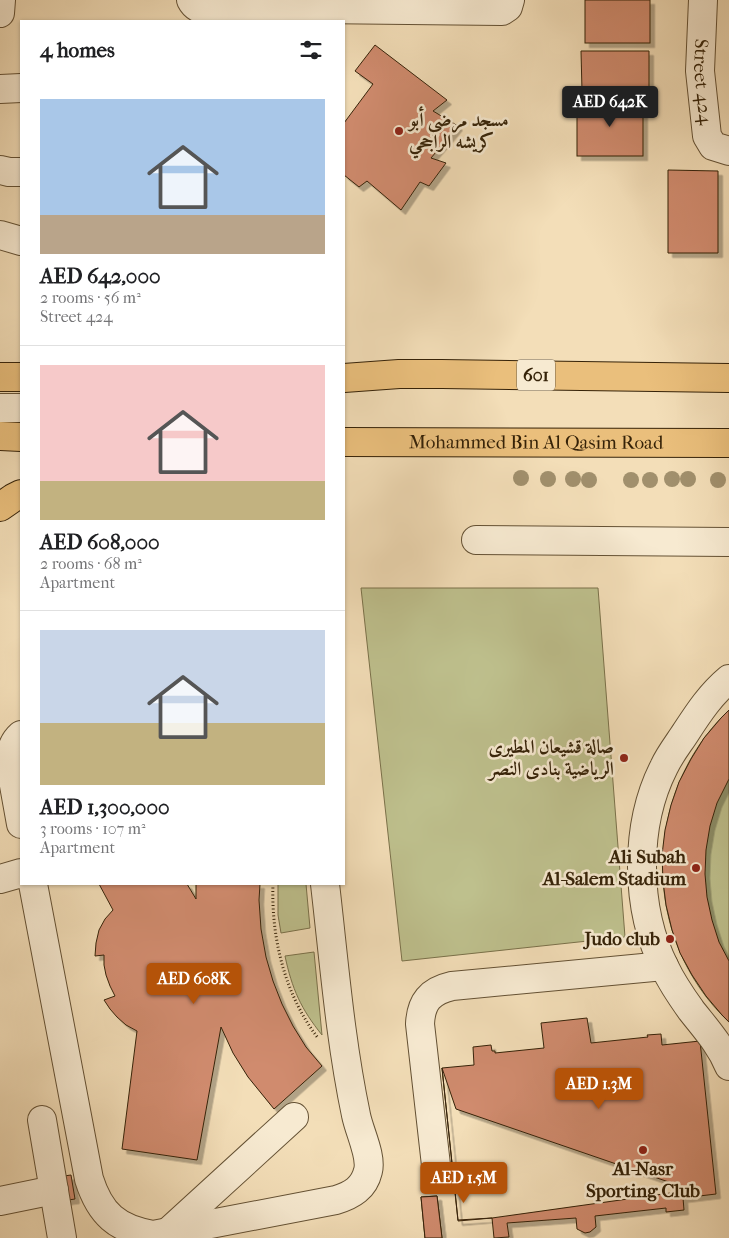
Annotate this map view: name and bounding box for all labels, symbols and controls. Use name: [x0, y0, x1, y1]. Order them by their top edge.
icon: filters: [297, 36, 325, 64]
text: 4 homes: [40, 38, 115, 62]
street label: Street 424: [689, 38, 717, 127]
pin: AED 642K: [558, 86, 662, 128]
text: AED 642K: [573, 92, 647, 111]
place label: مسجد مرضي أبو كريشه الراجحي: [407, 106, 509, 159]
marker: مسجد مرضي أبو كريشه الراجحي: [393, 125, 405, 137]
icon: home: [138, 132, 228, 222]
text: AED 642,000: [40, 264, 161, 288]
text: 2 rooms · 56 m²: [40, 288, 141, 307]
text: Street 424: [40, 307, 113, 326]
road number: 601: [517, 360, 555, 390]
icon: home: [138, 397, 228, 487]
street label: Mohammed Bin Al Qasim Road: [409, 431, 664, 454]
text: AED 608,000: [40, 530, 160, 554]
text: 2 rooms · 68 m²: [40, 554, 142, 573]
text: Apartment: [40, 573, 115, 592]
icon: home: [138, 662, 228, 752]
place label: صالة قشيعان المطيرى الرياضية بنادى النصر: [487, 736, 614, 781]
marker: صالة قشيعان المطيرى الرياضية بنادى النصر: [618, 752, 630, 764]
text: AED 1,300,000: [40, 795, 170, 819]
text: 3 rooms · 107 m²: [40, 819, 146, 838]
text: Apartment: [40, 838, 115, 857]
place label: Ali Subah Al-Salem Stadium: [542, 846, 686, 890]
marker: Ali Subah Al-Salem Stadium: [690, 862, 702, 874]
place label: Judo club: [582, 928, 660, 950]
marker: Judo club: [664, 933, 676, 945]
pin: AED 608K: [142, 962, 246, 1005]
text: AED 608K: [158, 969, 230, 988]
pin: AED 1.3M: [547, 1068, 651, 1110]
text: AED 1.3M: [566, 1074, 632, 1093]
marker: Al-Nasr Sporting Club: [637, 1144, 649, 1156]
place label: Al-Nasr Sporting Club: [586, 1158, 700, 1202]
pin: AED 1.5M: [412, 1162, 516, 1204]
text: AED 1.5M: [431, 1168, 497, 1187]

